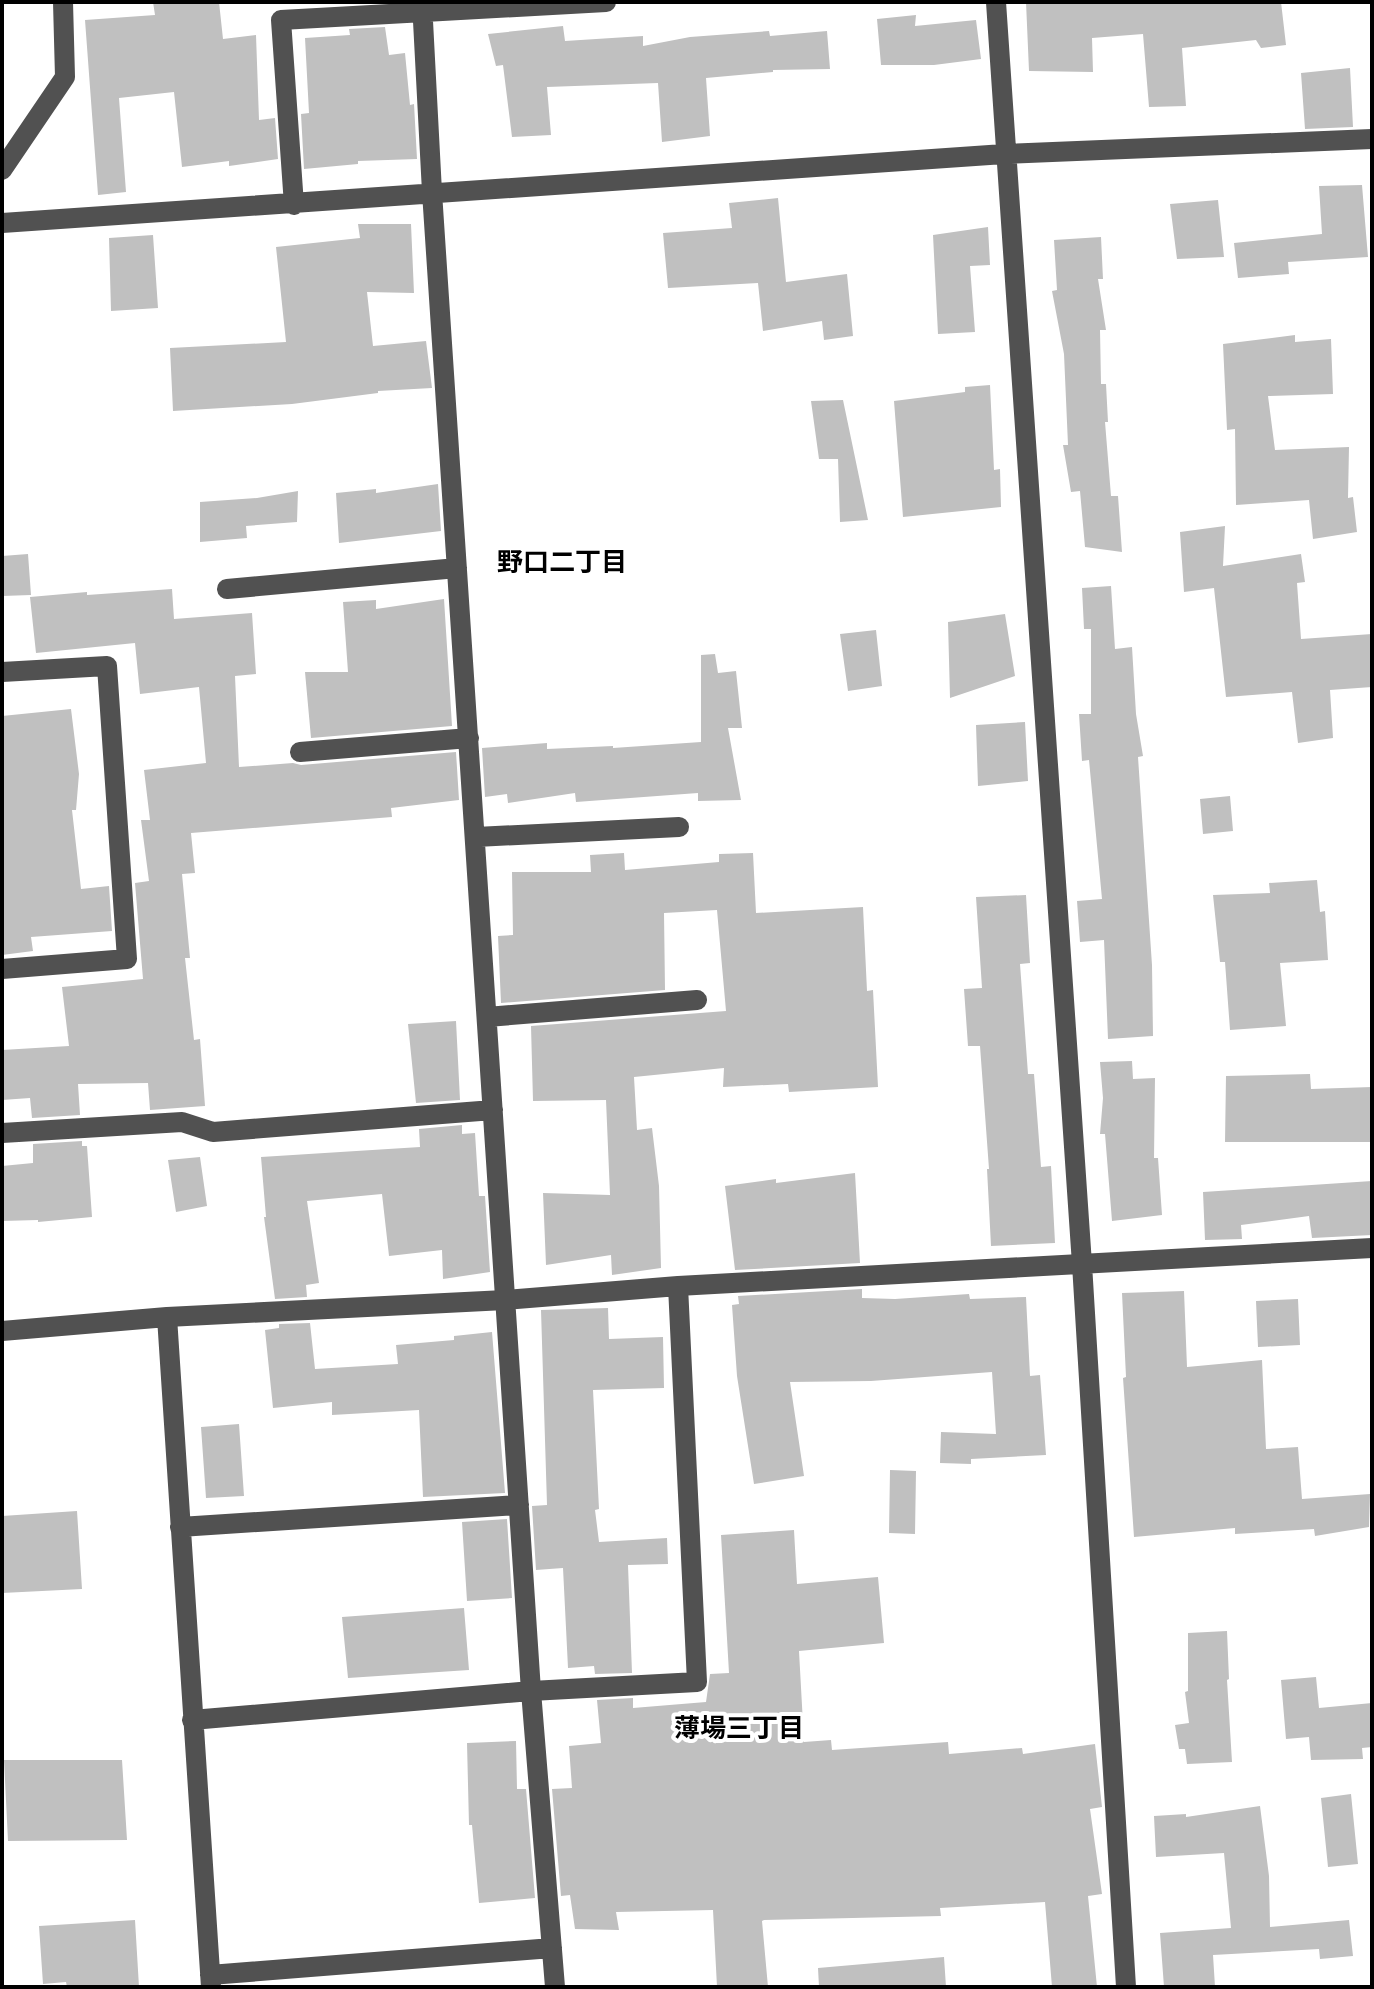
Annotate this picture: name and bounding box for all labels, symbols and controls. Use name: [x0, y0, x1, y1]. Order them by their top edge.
district label: 野口二丁目: [497, 544, 627, 579]
district label: 薄場三丁目: [674, 1710, 804, 1745]

